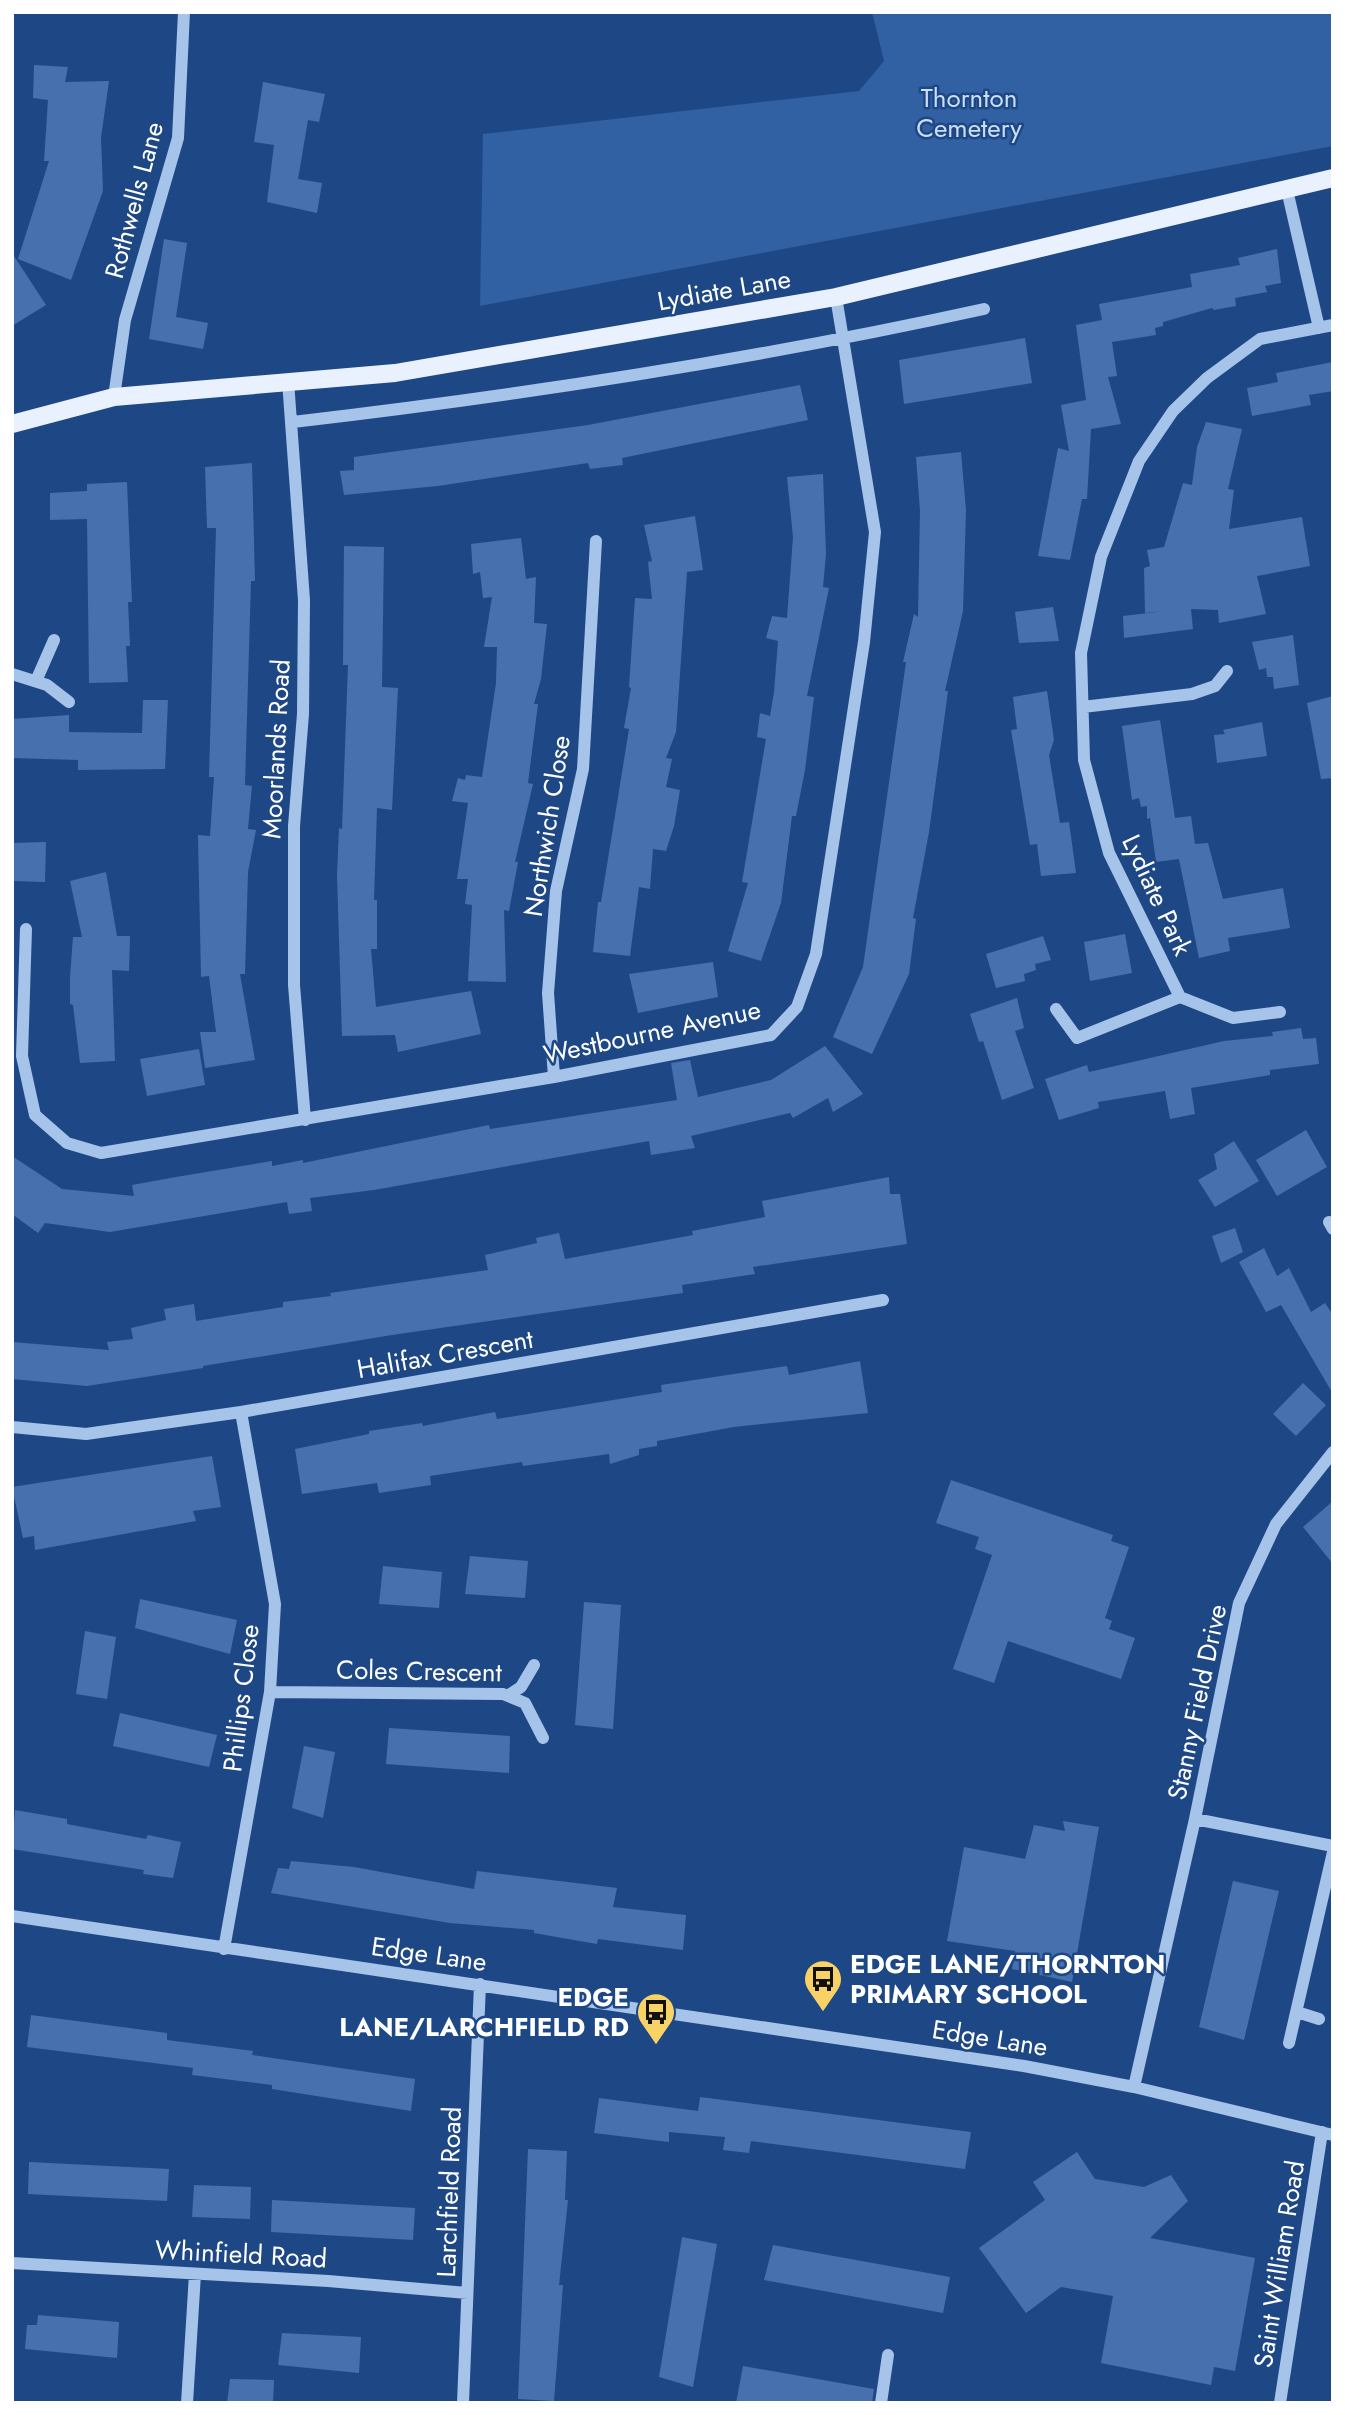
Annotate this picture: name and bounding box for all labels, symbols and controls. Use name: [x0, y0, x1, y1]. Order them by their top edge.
park label: Thornton Cemetery: [916, 79, 1022, 147]
street label: Rothwells Lane: [95, 117, 173, 283]
street label: Lydiate Lane: [654, 260, 794, 320]
street label: Moorlands Road: [252, 658, 300, 840]
street label: Northwich Close: [514, 733, 580, 919]
street label: Lydiate Park: [1112, 828, 1202, 962]
street label: Westbourne Avenue: [540, 990, 764, 1074]
street label: Halifax Crescent: [354, 1320, 537, 1388]
street label: Stanny Field Drive: [1158, 1601, 1236, 1803]
street label: Phillips Close: [213, 1622, 269, 1774]
street label: Coles Crescent: [336, 1651, 503, 1691]
street label: Edge Lane: [369, 1927, 489, 1981]
place label: EDGE LANE/THORNTON PRIMARY SCHOOL: [850, 1945, 1165, 2013]
bus stop icon: EDGE LANE/THORNTON PRIMARY SCHOOL: [802, 1958, 844, 2013]
place label: EDGE LANE/LARCHFIELD RD: [339, 1978, 629, 2046]
bus stop icon: EDGE LANE/LARCHFIELD RD: [635, 1991, 677, 2046]
street label: Edge Lane: [930, 2010, 1050, 2066]
street label: Larchfield Road: [427, 2106, 471, 2278]
street label: Saint William Road: [1244, 2158, 1314, 2370]
street label: Whinfield Road: [154, 2231, 328, 2277]

